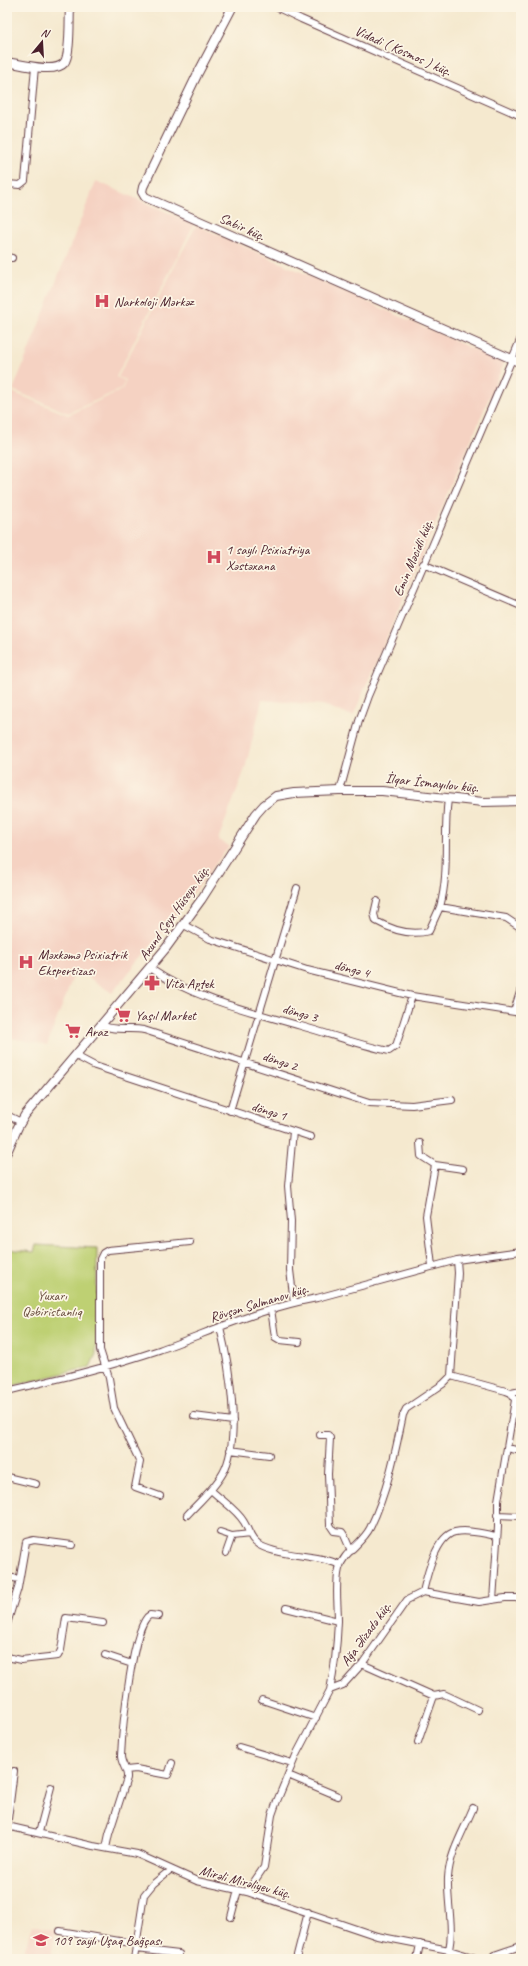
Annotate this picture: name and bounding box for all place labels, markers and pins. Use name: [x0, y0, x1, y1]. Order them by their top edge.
hospital icon: Narkoloji Mərkəz: [93, 292, 111, 310]
place label: Narkoloji Mərkəz: [114, 293, 195, 310]
place label: 1 saylı Psixiatriya Xəstəxana: [226, 541, 311, 574]
hospital icon: 1 saylı Psixiatriya Xəstəxana: [205, 548, 223, 566]
place label: Məxkəmə Psixiatrik Ekspertizası: [38, 946, 128, 979]
hospital icon: Məxkəmə Psixiatrik Ekspertizası: [17, 953, 35, 971]
pharmacy icon: Vita Aptek: [143, 974, 161, 992]
place label: Vita Aptek: [164, 975, 216, 992]
supermarket icon: Yaşıl Market: [114, 1006, 132, 1024]
place label: Yaşıl Market: [135, 1007, 197, 1024]
supermarket icon: Araz: [64, 1022, 82, 1040]
place label: Araz: [85, 1023, 109, 1040]
school or university icon: 109 saylı Uşaq Bağçası: [32, 1931, 50, 1949]
place label: 109 saylı Uşaq Bağçası: [53, 1932, 163, 1949]

